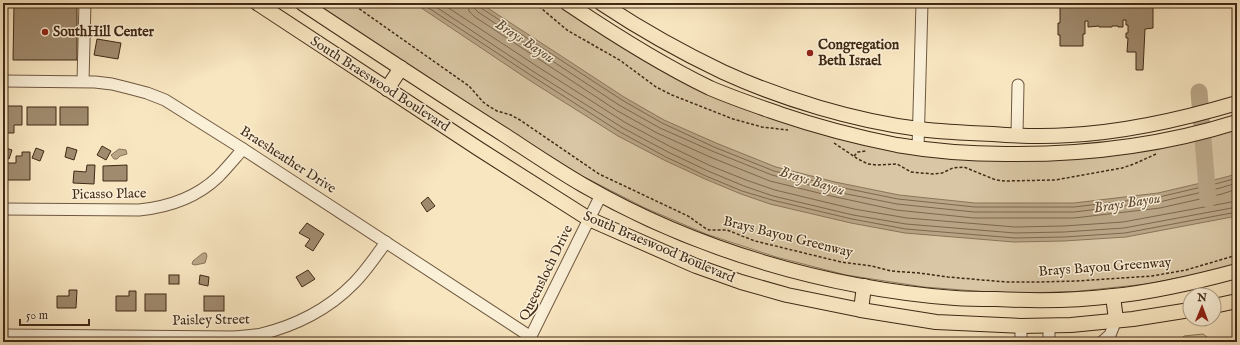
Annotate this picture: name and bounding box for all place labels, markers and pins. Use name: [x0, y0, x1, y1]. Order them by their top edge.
place label: SouthHill Center: [53, 23, 155, 41]
marker: SouthHill Center: [40, 27, 50, 37]
place label: Congregation Beth Israel: [818, 36, 900, 70]
marker: Congregation Beth Israel: [805, 48, 815, 58]

